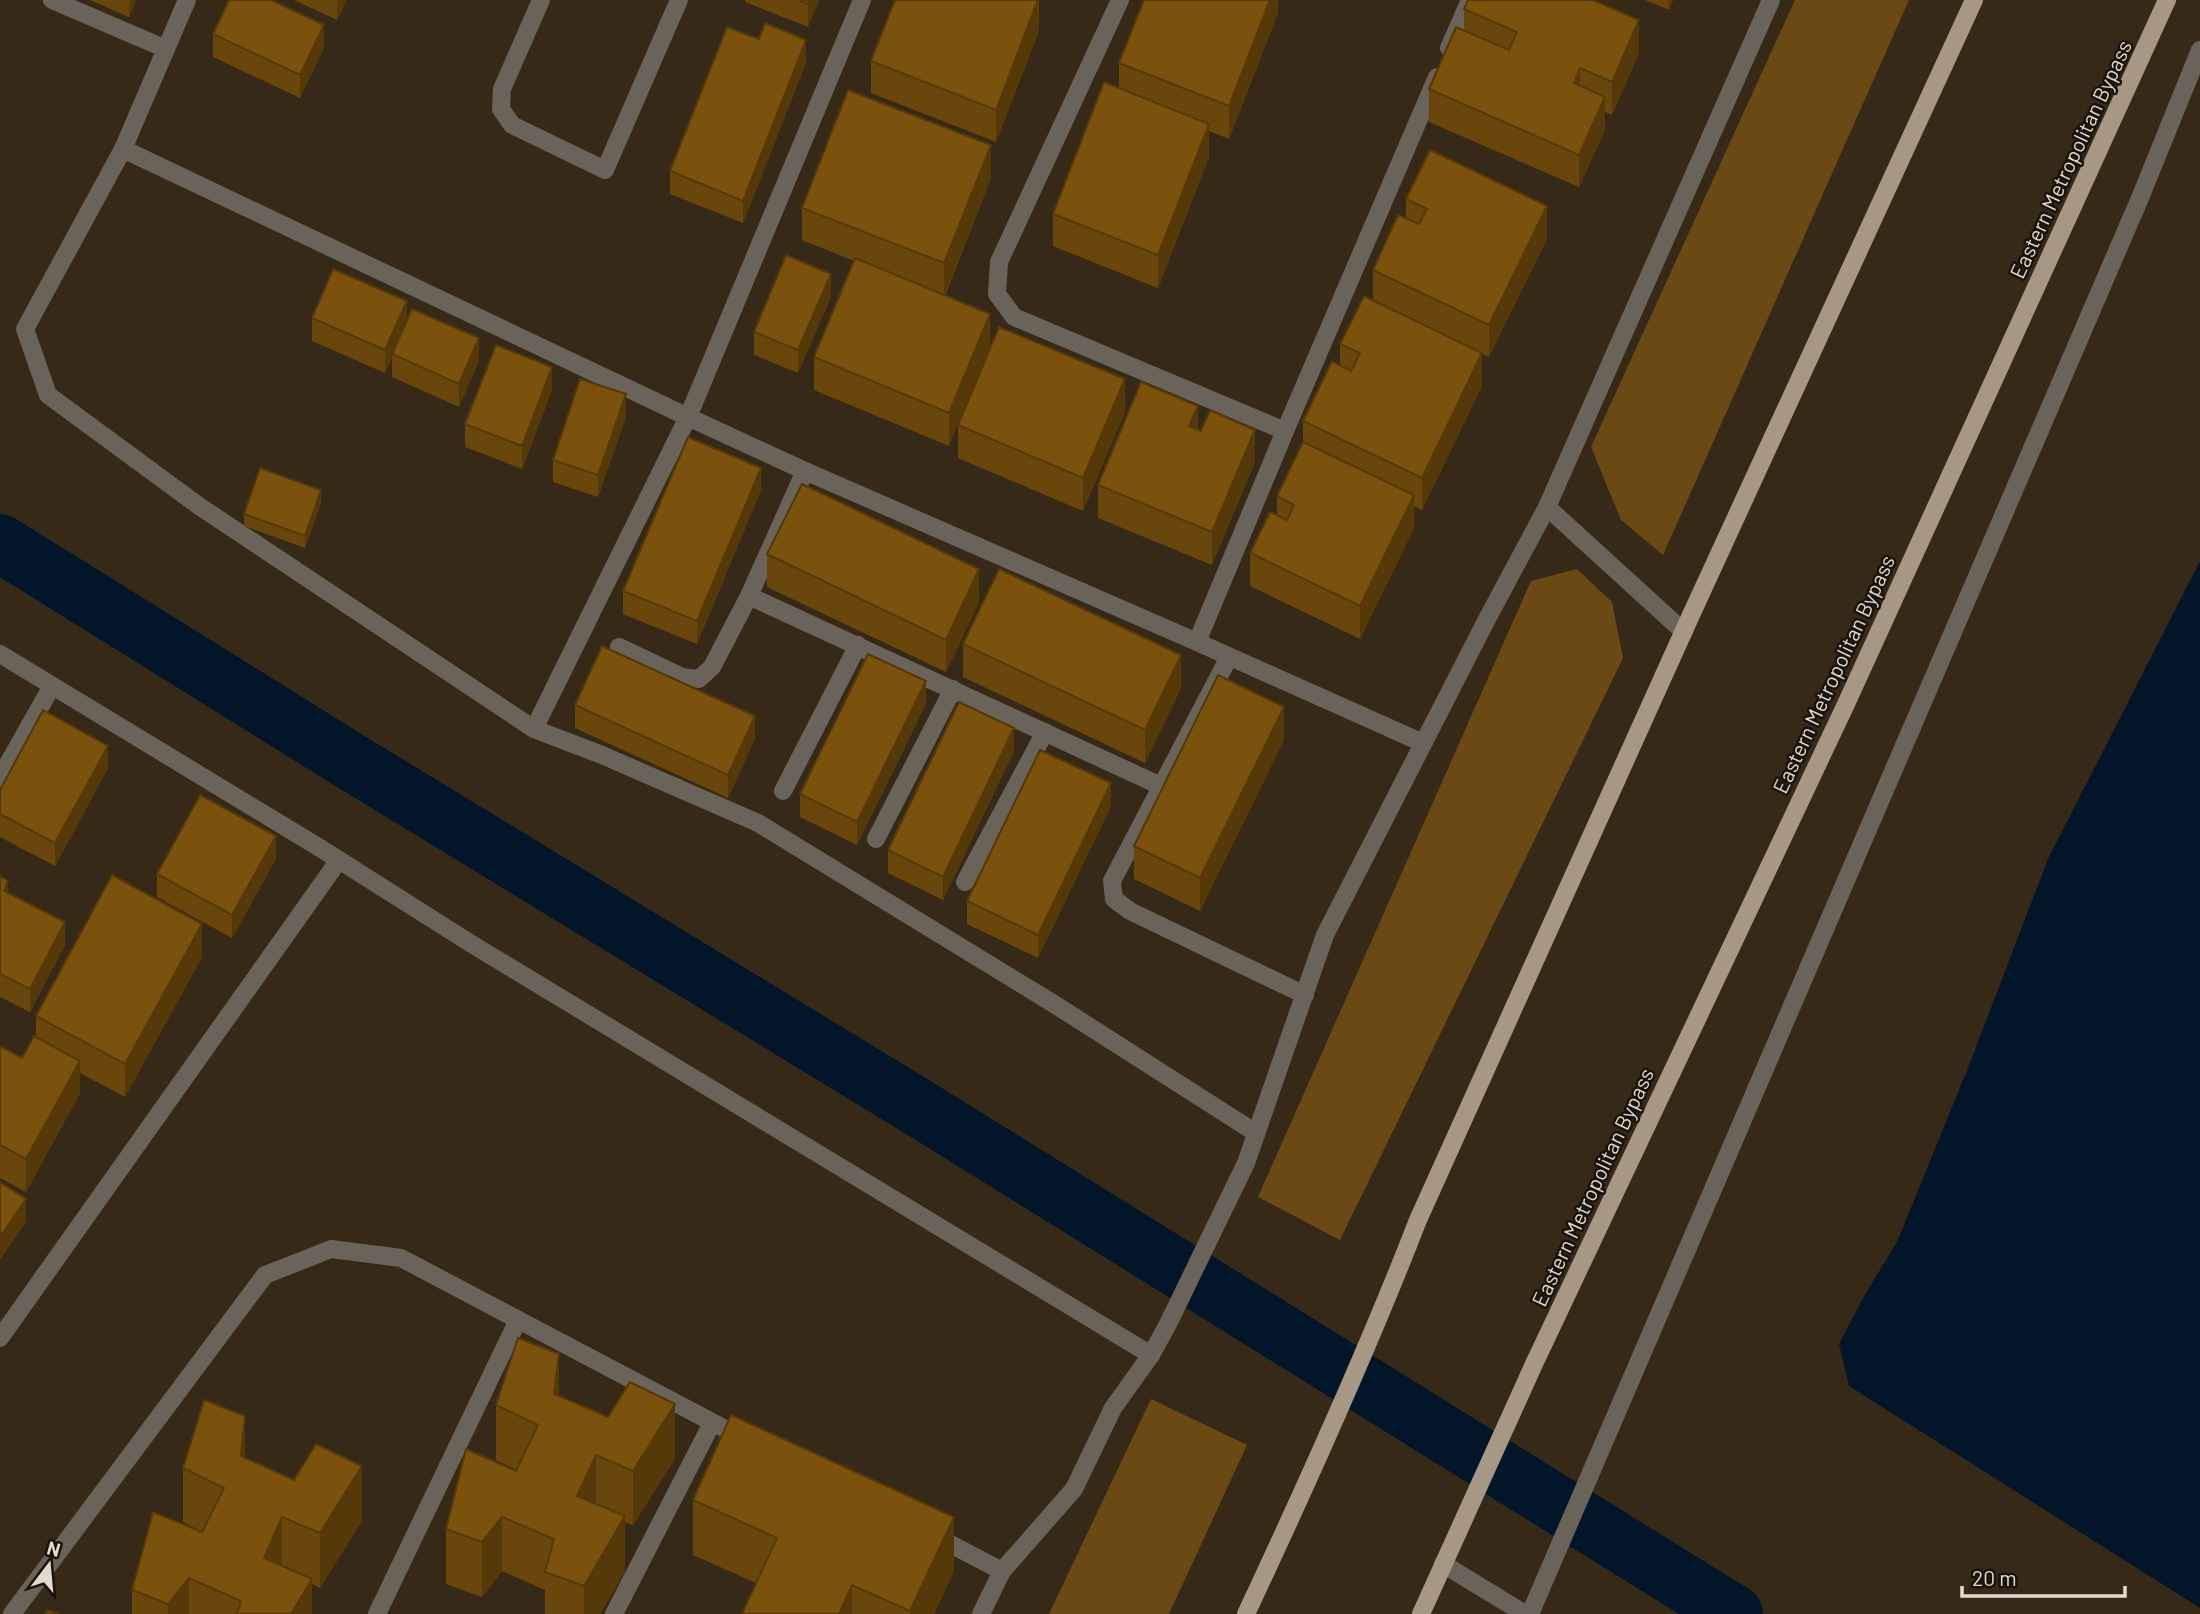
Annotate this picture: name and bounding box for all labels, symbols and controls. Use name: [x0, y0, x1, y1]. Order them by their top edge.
street label: Eastern Metropolitan Bypass: [2004, 36, 2136, 282]
street label: Eastern Metropolitan Bypass: [1767, 551, 1899, 797]
street label: Eastern Metropolitan Bypass: [1526, 1064, 1658, 1310]
north arrow: [14, 1530, 84, 1600]
text: N: [45, 1535, 63, 1561]
scale bar: [1962, 1554, 2125, 1598]
text: 20 m: [1972, 1565, 2017, 1590]

